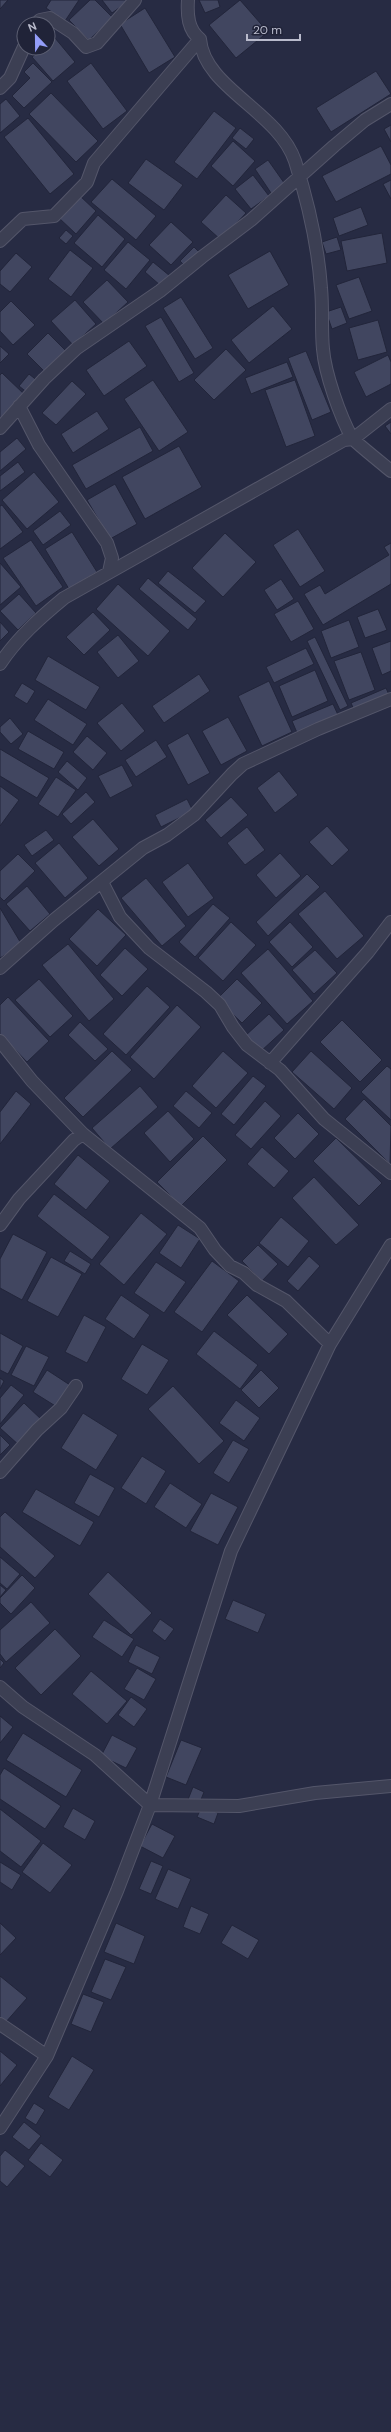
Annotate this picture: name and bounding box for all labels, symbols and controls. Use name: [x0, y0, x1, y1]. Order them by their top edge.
north arrow: [16, 16, 56, 56]
scale bar: [247, 16, 300, 42]
text: N: [26, 19, 39, 35]
text: 20 m: [253, 22, 282, 38]

